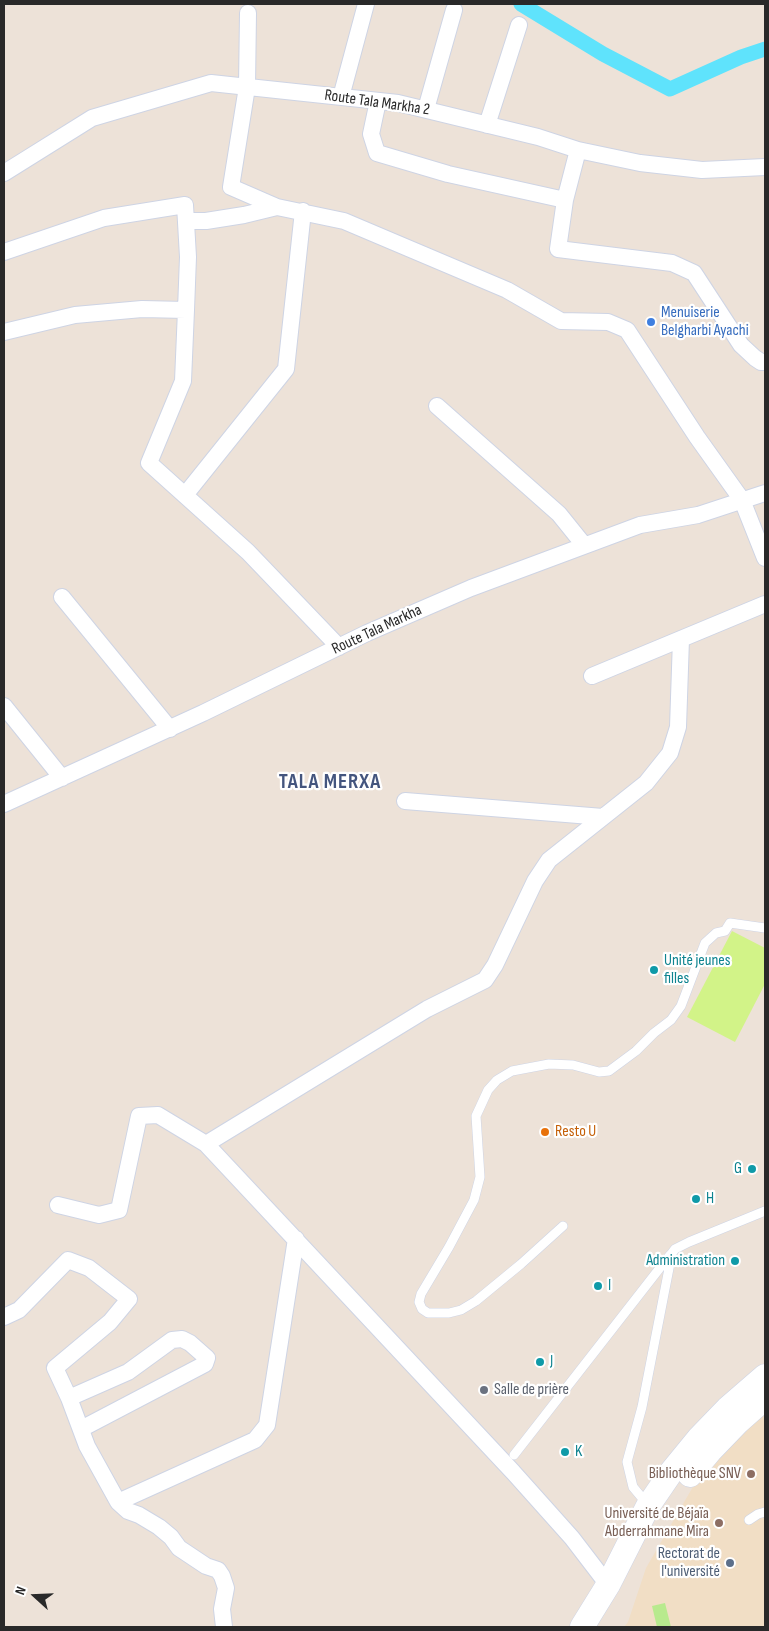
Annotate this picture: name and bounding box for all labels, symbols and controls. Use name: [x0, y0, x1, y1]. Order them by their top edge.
street label: Route Tala Markha 2: [323, 86, 431, 120]
place label: Menuiserie Belgharbi Ayachi: [661, 303, 749, 341]
marker: Menuiserie Belgharbi Ayachi: [645, 316, 657, 328]
street label: Route Tala Markha: [329, 601, 425, 659]
district label: TALA MERXA: [277, 770, 383, 796]
place label: Unité jeunes filles: [664, 951, 730, 989]
marker: Unité jeunes filles: [648, 964, 660, 976]
place label: Resto U: [555, 1122, 596, 1142]
marker: Resto U: [539, 1126, 551, 1138]
place label: G: [734, 1159, 742, 1179]
marker: G: [746, 1163, 758, 1175]
place label: H: [706, 1189, 714, 1209]
marker: H: [690, 1193, 702, 1205]
place label: Administration: [646, 1251, 725, 1271]
marker: Administration: [729, 1255, 741, 1267]
place label: I: [608, 1276, 611, 1296]
marker: I: [592, 1280, 604, 1292]
place label: J: [550, 1352, 553, 1372]
marker: J: [534, 1356, 546, 1368]
place label: Salle de prière: [494, 1380, 569, 1400]
marker: Salle de prière: [478, 1384, 490, 1396]
place label: K: [575, 1442, 582, 1462]
marker: K: [559, 1446, 571, 1458]
place label: Bibliothèque SNV: [649, 1464, 741, 1484]
marker: Bibliothèque SNV: [745, 1468, 757, 1480]
place label: Université de Béjaïa Abderrahmane Mira: [605, 1504, 709, 1542]
marker: Université de Béjaïa Abderrahmane Mira: [713, 1517, 725, 1529]
place label: Rectorat de l'université: [658, 1544, 720, 1582]
marker: Rectorat de l'université: [724, 1557, 736, 1569]
north arrow: [10, 1571, 60, 1621]
text: N: [11, 1584, 30, 1597]

